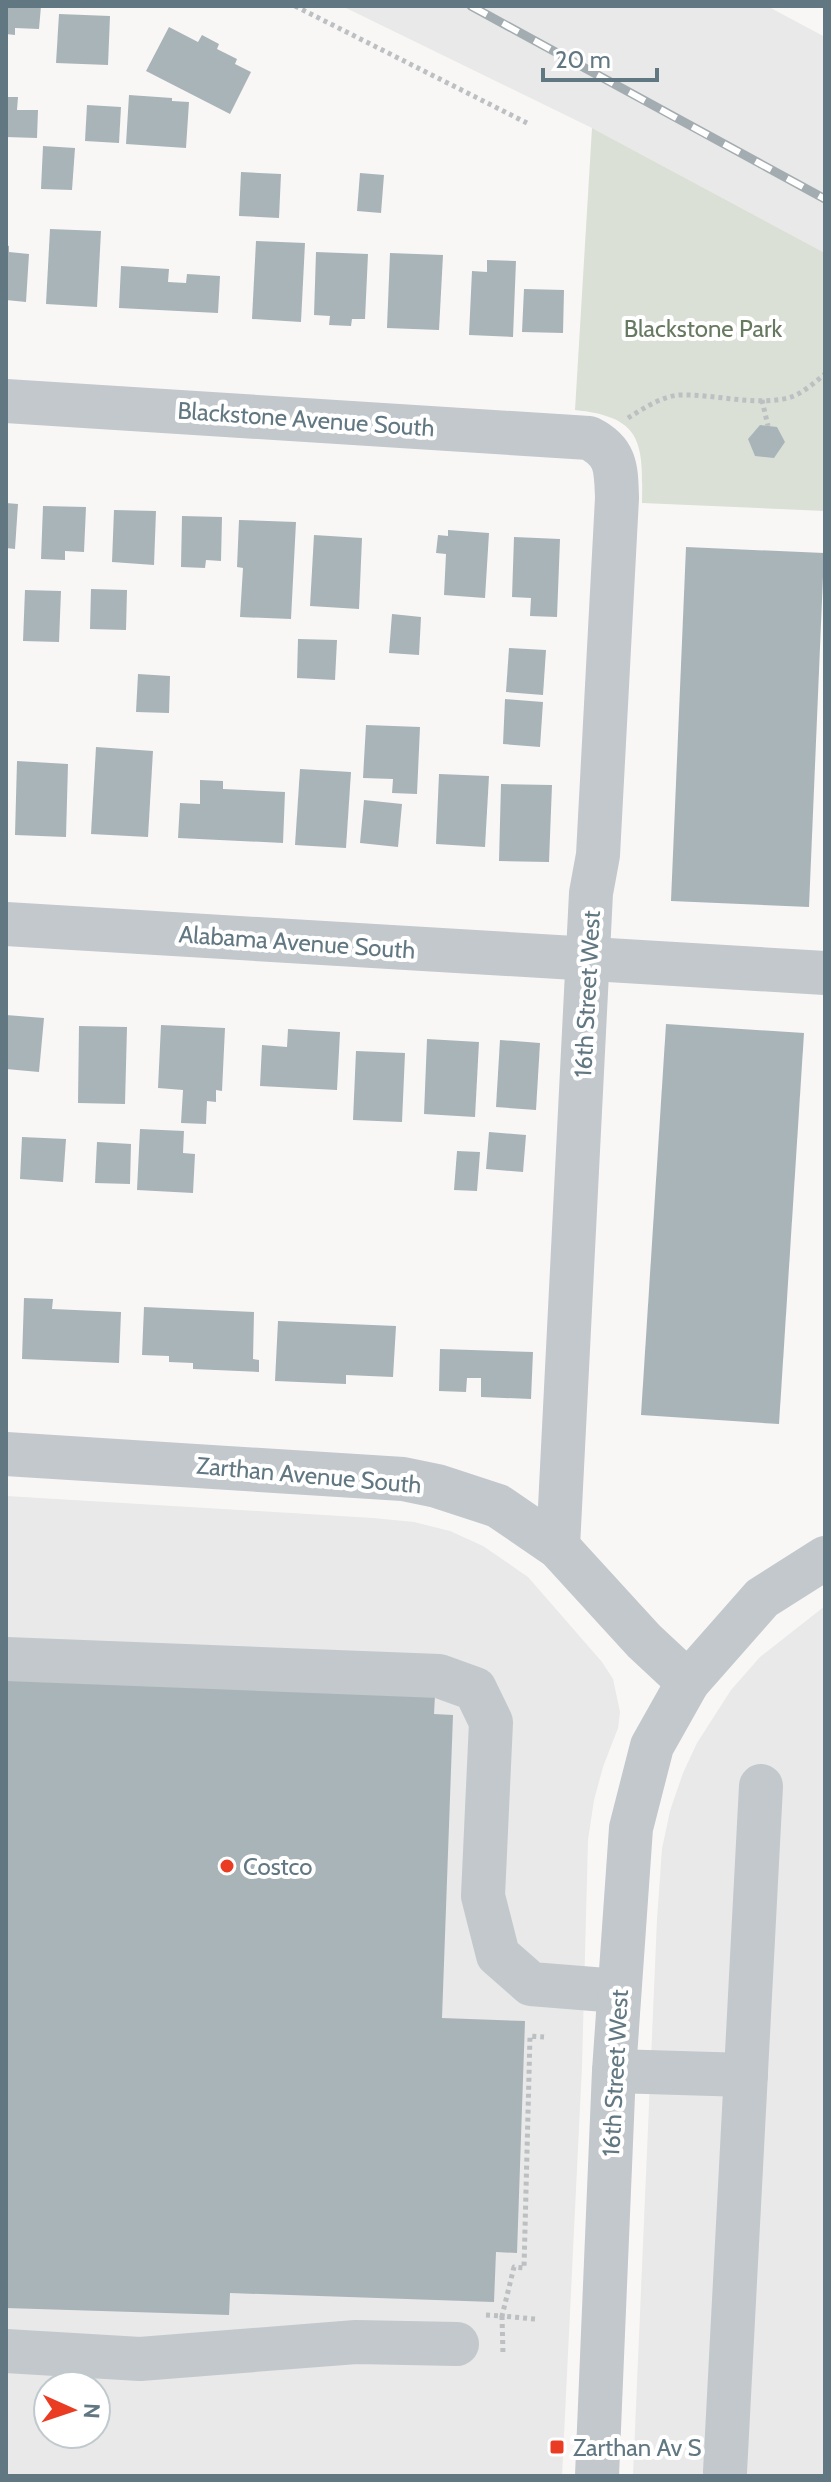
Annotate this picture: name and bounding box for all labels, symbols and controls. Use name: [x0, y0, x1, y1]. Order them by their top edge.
scale bar: [543, 32, 657, 82]
text: 20 m: [555, 45, 611, 74]
park label: Blackstone Park: [624, 314, 782, 343]
street label: Blackstone Avenue South: [176, 396, 436, 442]
street label: 16th Street West: [568, 910, 606, 1078]
street label: Alabama Avenue South: [178, 919, 416, 965]
street label: Zarthan Avenue South: [195, 1451, 423, 1499]
place label: Costco: [243, 1852, 313, 1881]
marker: Costco: [218, 1857, 236, 1875]
street label: 16th Street West: [596, 1989, 634, 2157]
north arrow: [32, 2370, 112, 2450]
text: N: [78, 2403, 105, 2419]
place label: Zarthan Av S: [573, 2433, 702, 2462]
marker: Zarthan Av S: [548, 2438, 566, 2456]

